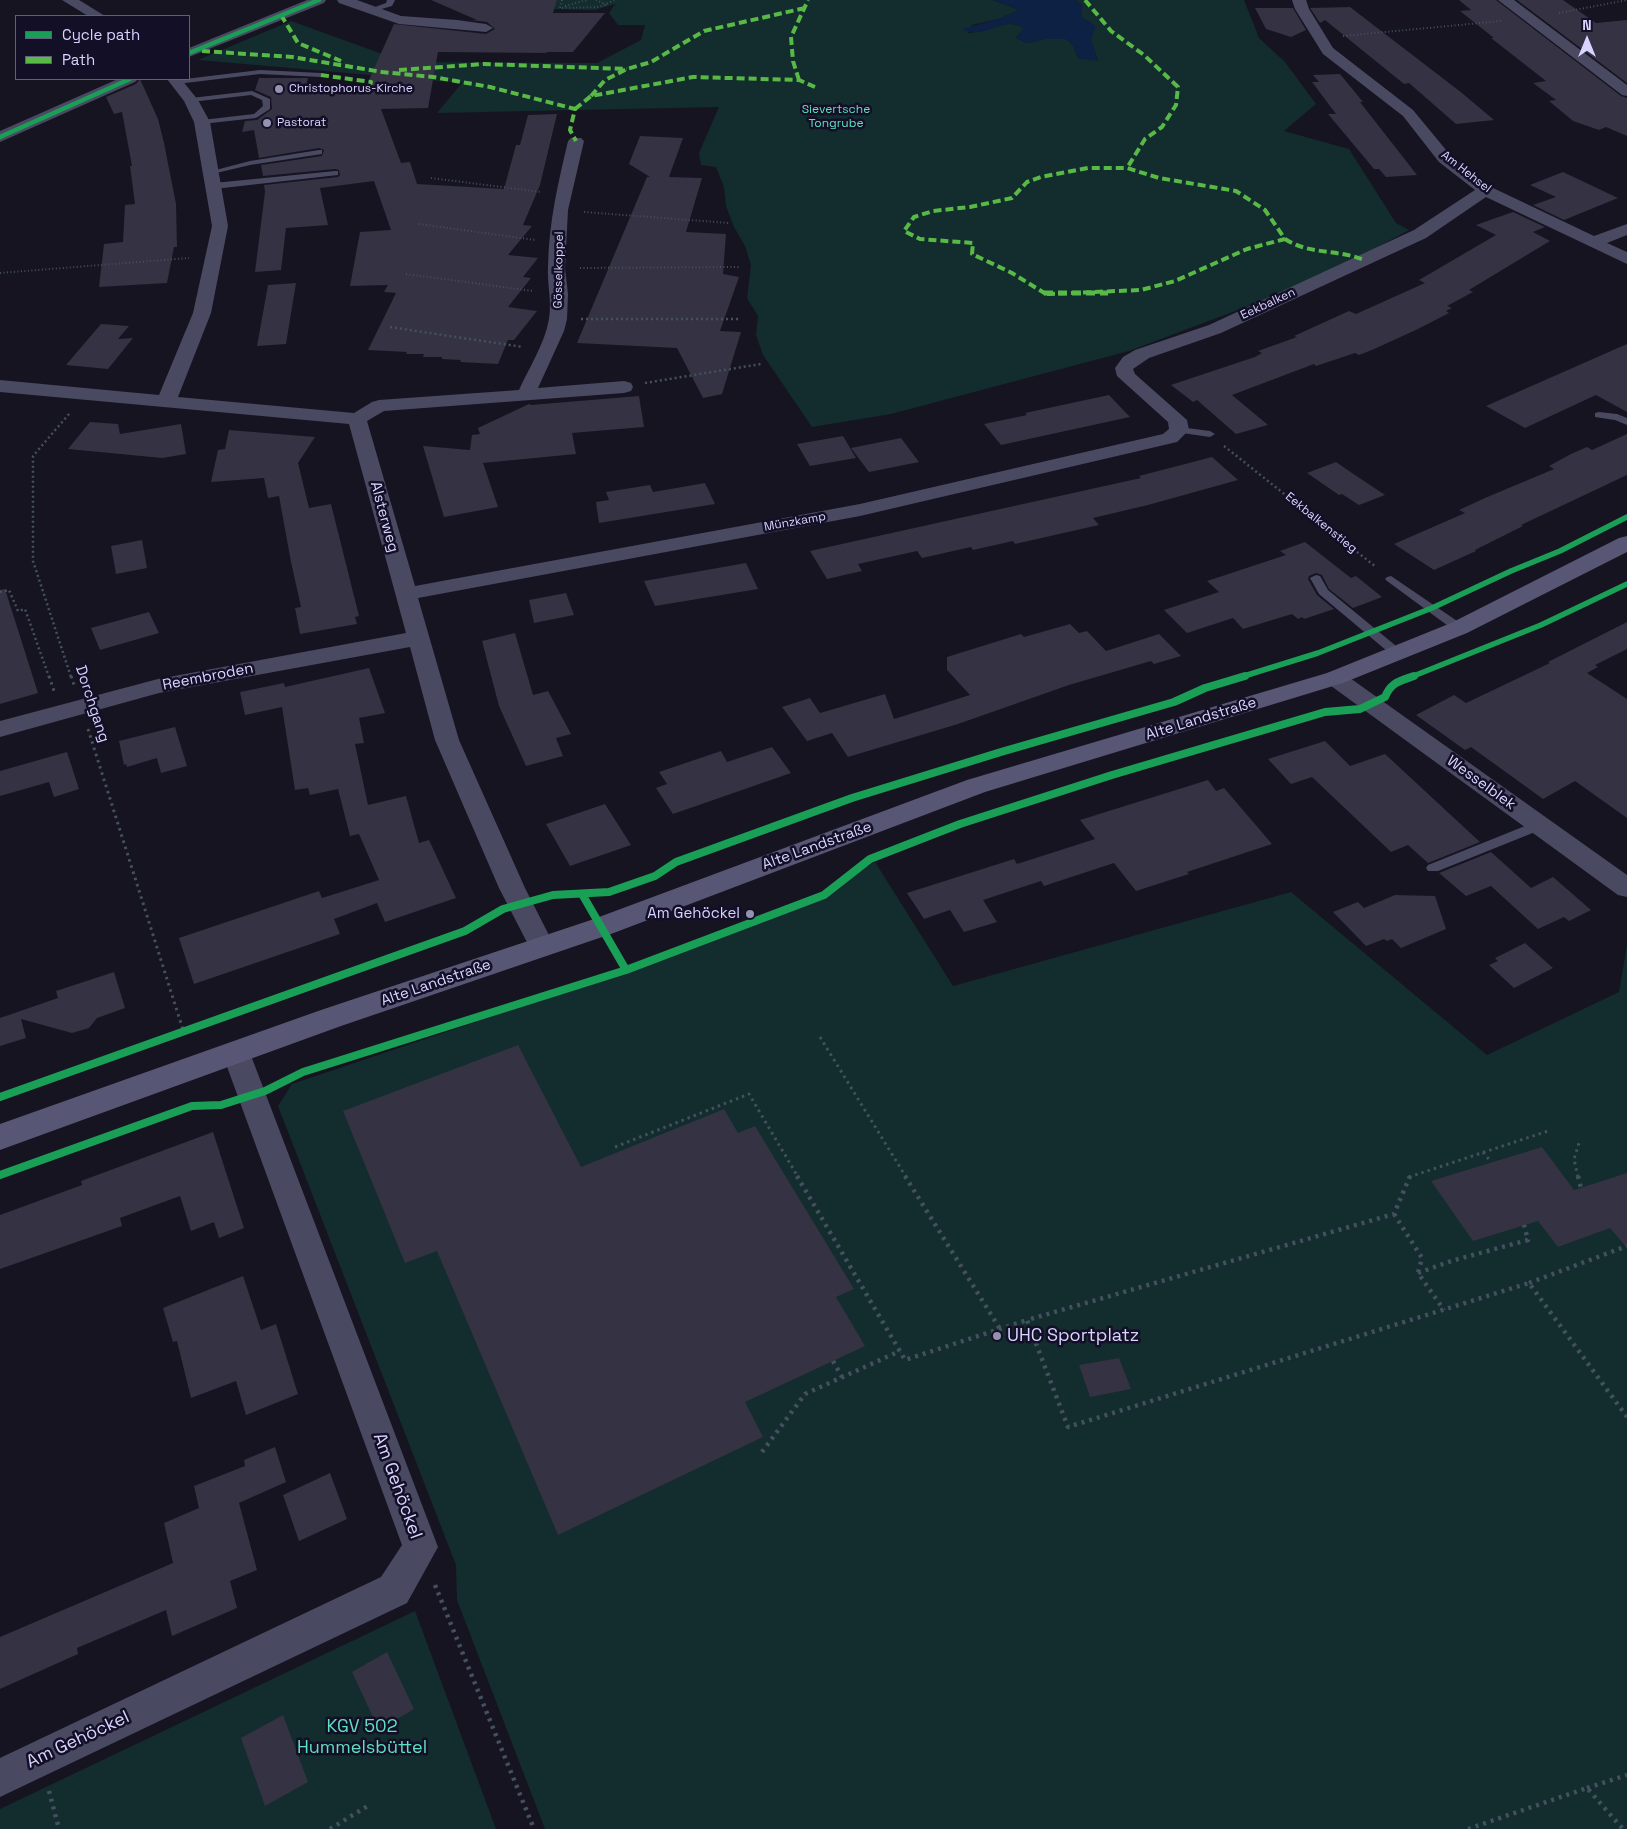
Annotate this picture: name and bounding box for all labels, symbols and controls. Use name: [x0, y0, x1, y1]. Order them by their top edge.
legend: [15, 15, 190, 80]
north arrow: [1562, 15, 1612, 65]
text: N: [1582, 16, 1592, 34]
text: Cycle path: [62, 25, 140, 44]
text: Path: [62, 50, 95, 69]
place label: Christophorus-Kirche: [289, 82, 413, 96]
marker: Christophorus-Kirche: [273, 83, 285, 95]
park label: Sievertsche Tongrube: [802, 103, 870, 131]
place label: Pastorat: [277, 116, 326, 130]
marker: Pastorat: [261, 117, 273, 129]
street label: Am Hehsel: [1438, 148, 1494, 196]
street label: Gösselkoppel: [551, 231, 567, 309]
street label: Eekbalken: [1238, 285, 1298, 323]
street label: Alsterweg: [366, 480, 402, 554]
street label: Eekbalkenstieg: [1282, 490, 1360, 556]
street label: Münzkamp: [763, 509, 827, 535]
street label: Reembroden: [161, 659, 255, 695]
street label: Dorchgang: [71, 663, 113, 745]
street label: Alte Landstraße: [1143, 694, 1259, 744]
street label: Wesselblek: [1443, 752, 1519, 814]
street label: Alte Landstraße: [760, 818, 874, 874]
place label: Am Gehöckel: [647, 905, 740, 923]
marker: Am Gehöckel: [744, 908, 756, 920]
street label: Alte Landstraße: [379, 956, 493, 1010]
place label: UHC Sportplatz: [1007, 1325, 1139, 1347]
marker: UHC Sportplatz: [991, 1330, 1003, 1342]
street label: Am Gehöckel: [368, 1430, 426, 1542]
street label: Am Gehöckel: [23, 1707, 133, 1773]
park label: KGV 502 Hummelsbüttel: [297, 1716, 427, 1758]

